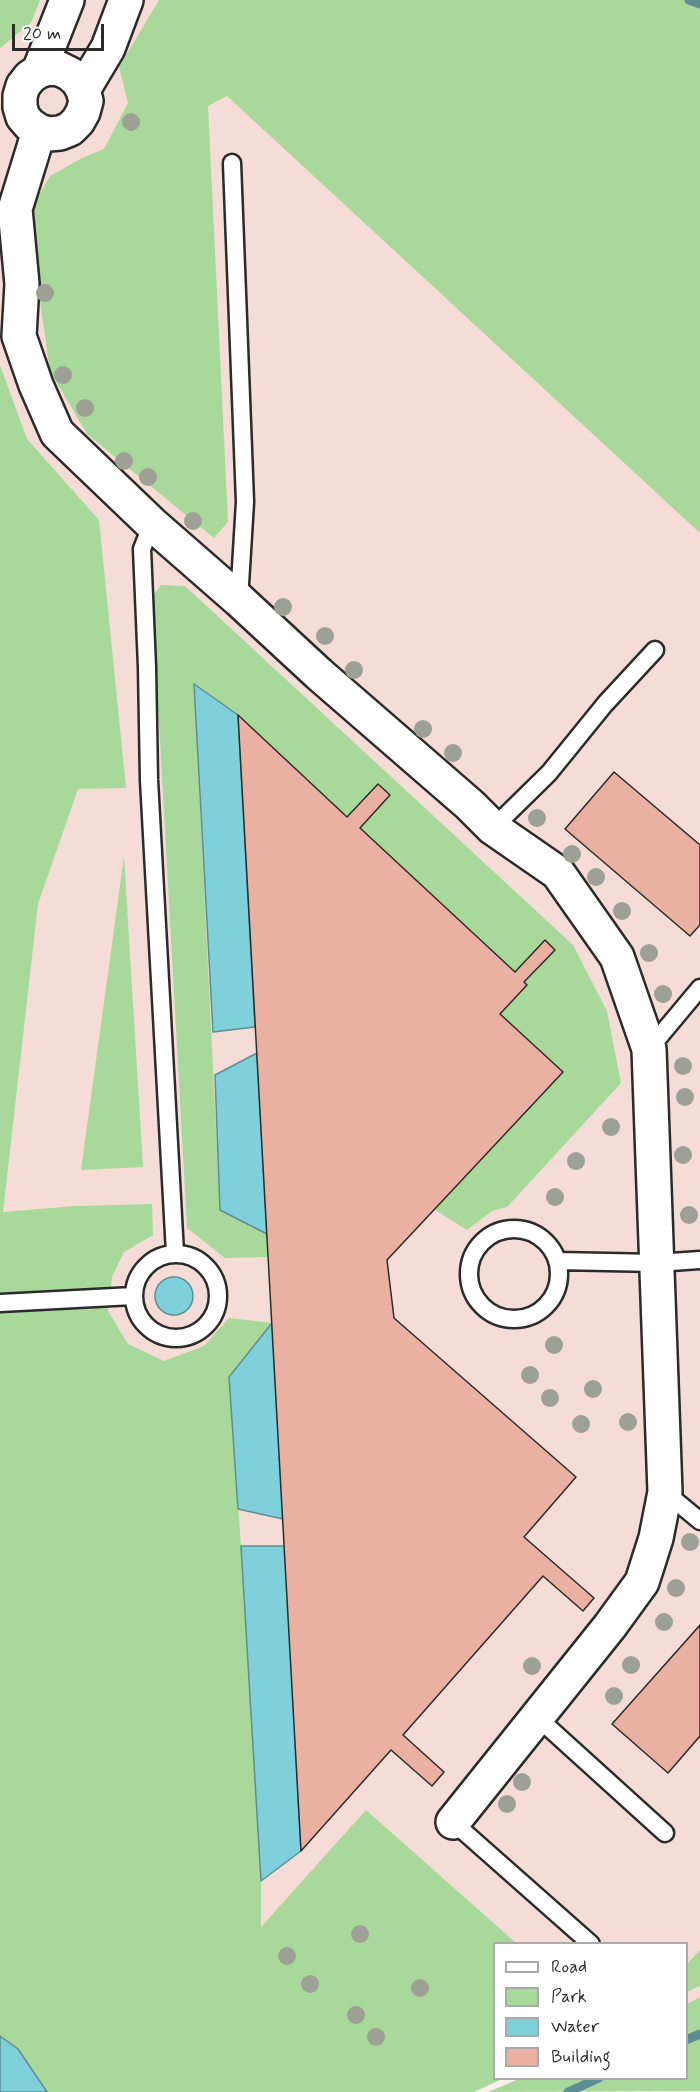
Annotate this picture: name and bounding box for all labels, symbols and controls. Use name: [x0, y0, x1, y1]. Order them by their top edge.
scale bar: [15, 12, 106, 50]
text: 20 m: [23, 22, 61, 46]
legend: [493, 1942, 688, 2080]
text: Road: [551, 1955, 587, 1979]
text: Park: [551, 1985, 587, 2009]
text: Water: [551, 2015, 599, 2039]
text: Building: [551, 2045, 611, 2069]

